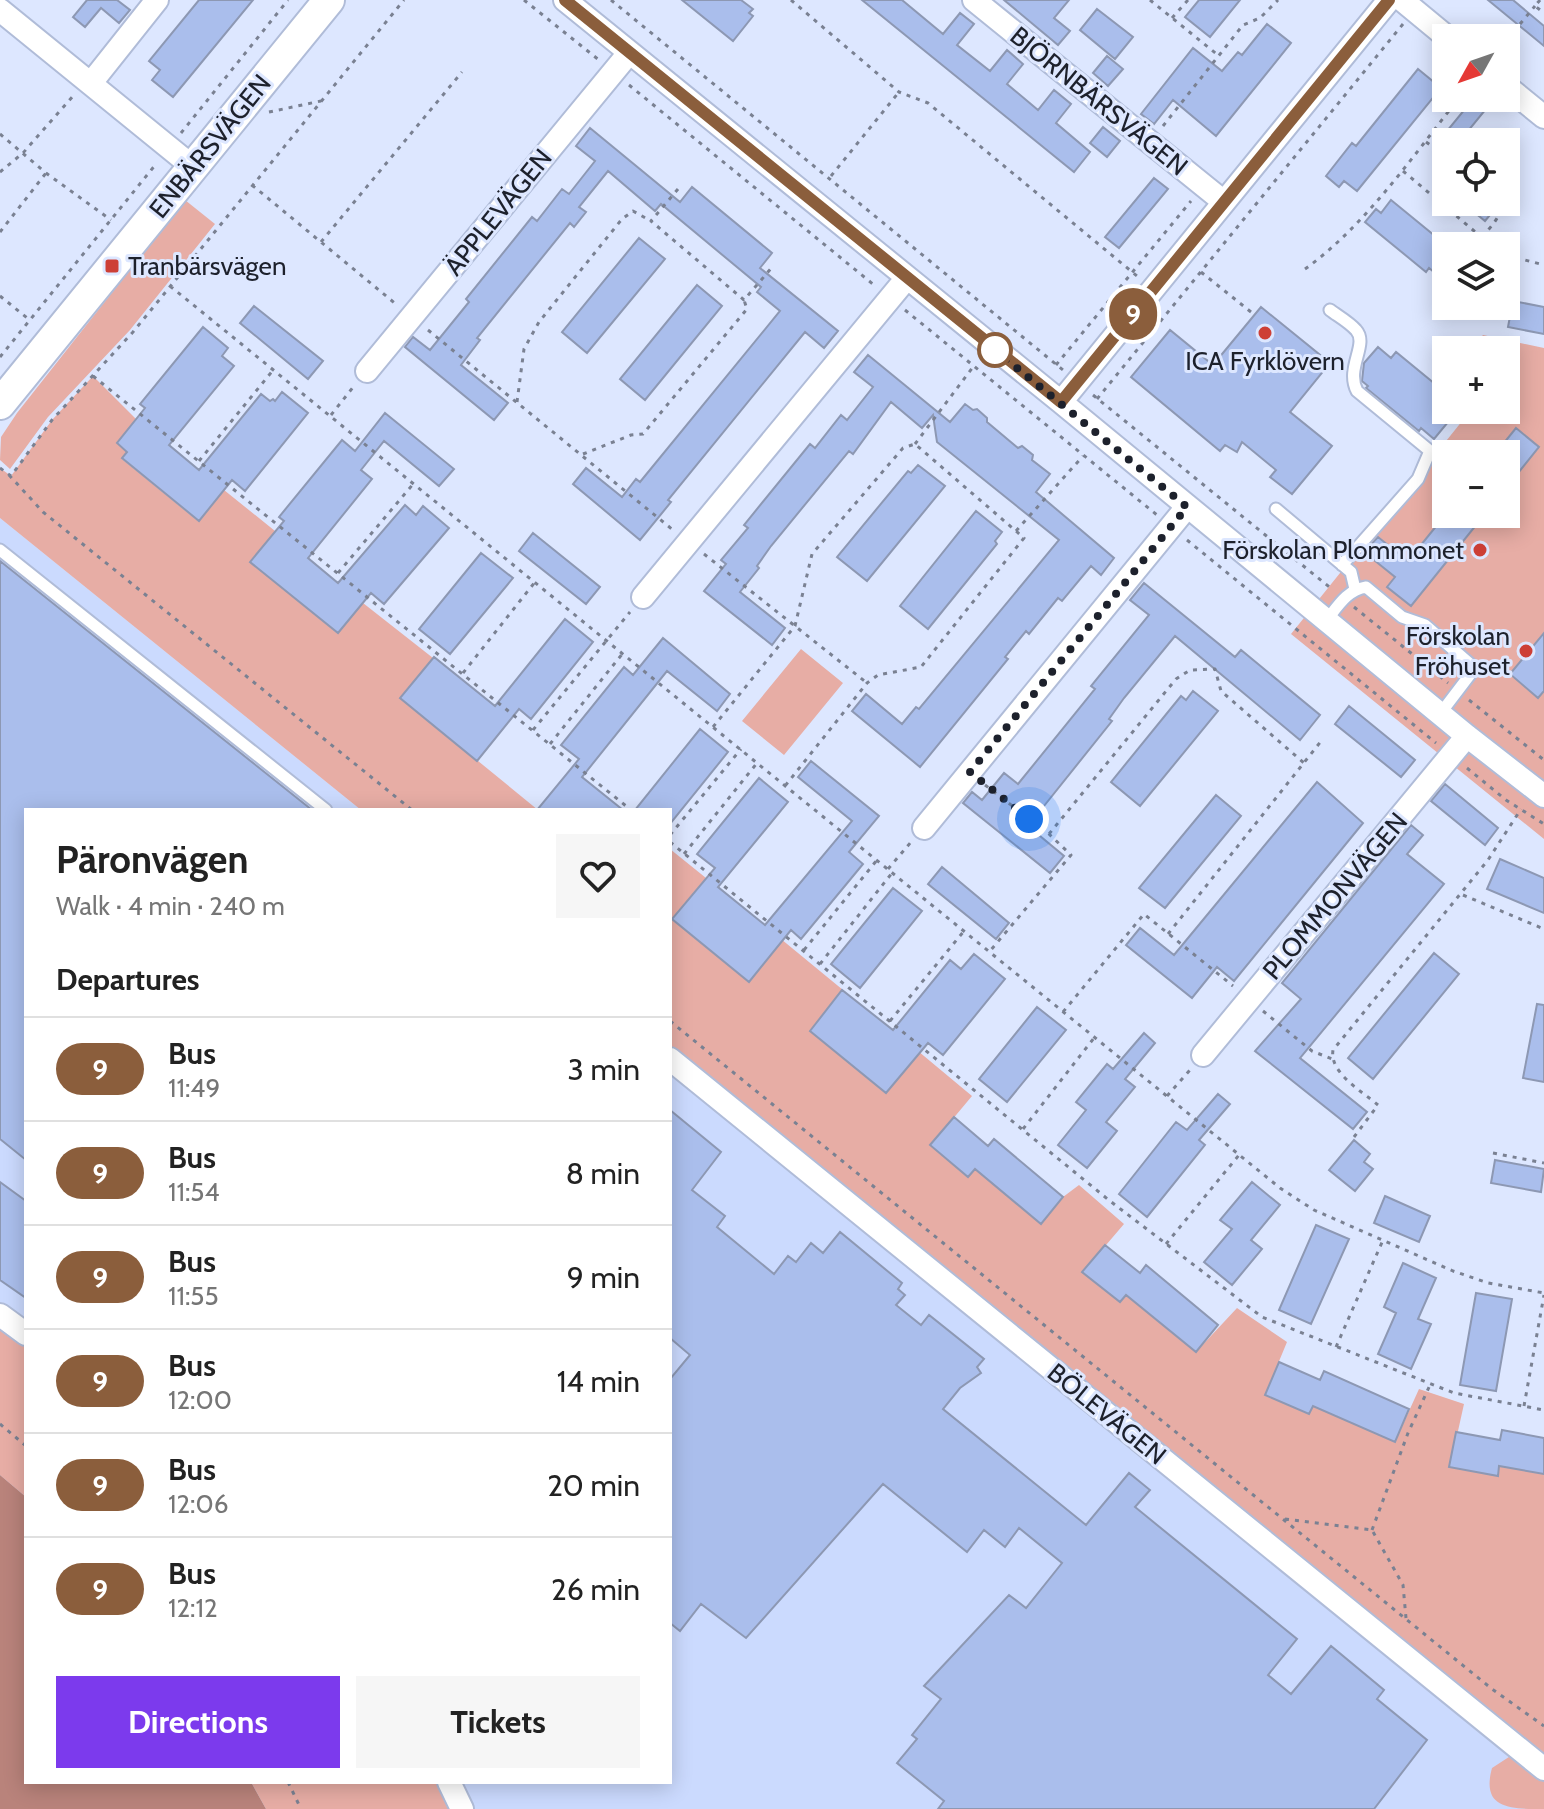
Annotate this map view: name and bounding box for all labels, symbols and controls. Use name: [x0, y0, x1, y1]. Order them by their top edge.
street label: BJÖRNBÄRSVÄGEN: [1004, 20, 1194, 182]
north arrow: [1432, 24, 1520, 112]
map controls: [1432, 24, 1520, 528]
street label: ENBÄRSVÄGEN: [142, 68, 278, 224]
button: locate: [1432, 128, 1520, 216]
street label: ÄPPLEVÄGEN: [437, 142, 559, 282]
button: layers: [1432, 232, 1520, 320]
place label: Tranbärsvägen: [128, 250, 286, 282]
marker: Tranbärsvägen: [103, 257, 121, 275]
line badge: 9: [1107, 288, 1159, 340]
text: 9: [1125, 297, 1141, 331]
marker: ICA Fyrklövern: [1256, 324, 1274, 342]
unlabelled marker: [978, 333, 1012, 367]
button: +: [1432, 336, 1520, 424]
place label: ICA Fyrklövern: [1185, 345, 1345, 377]
button: −: [1432, 440, 1520, 528]
place label: Förskolan Plommonet: [1222, 534, 1464, 566]
marker: Förskolan Plommonet: [1471, 541, 1489, 559]
place label: Förskolan Fröhuset: [1406, 620, 1510, 682]
marker: Förskolan Fröhuset: [1517, 642, 1535, 660]
your location: [1009, 799, 1049, 839]
street label: PLOMMONVÄGEN: [1256, 806, 1414, 986]
button: heart: [556, 834, 640, 918]
text: Päronvägen: [56, 836, 248, 883]
text: Walk · 4 min · 240 m: [56, 890, 285, 922]
text: Departures: [56, 961, 200, 998]
text: Bus: [168, 1035, 216, 1072]
text: 3 min: [568, 1051, 640, 1088]
text: 9: [92, 1052, 108, 1086]
text: 11:49: [168, 1072, 220, 1104]
text: Bus: [168, 1139, 216, 1176]
text: 8 min: [566, 1155, 640, 1192]
text: 9: [92, 1156, 108, 1190]
text: 11:54: [168, 1176, 219, 1208]
text: Bus: [168, 1243, 216, 1280]
text: 9 min: [567, 1259, 640, 1296]
text: 9: [92, 1260, 108, 1294]
text: 11:55: [168, 1280, 219, 1312]
text: Bus: [168, 1347, 216, 1384]
street label: BÖLEVÄGEN: [1041, 1356, 1173, 1472]
text: 14 min: [557, 1363, 640, 1400]
text: 9: [92, 1364, 108, 1398]
text: 12:00: [168, 1384, 232, 1416]
text: Bus: [168, 1451, 216, 1488]
text: 20 min: [547, 1467, 640, 1504]
text: 9: [92, 1468, 108, 1502]
text: 12:06: [168, 1488, 228, 1520]
text: Bus: [168, 1555, 216, 1592]
text: 26 min: [551, 1571, 640, 1608]
text: 9: [92, 1572, 108, 1606]
text: 12:12: [168, 1592, 218, 1624]
button: Directions: [56, 1676, 340, 1768]
button: Tickets: [356, 1676, 640, 1768]

